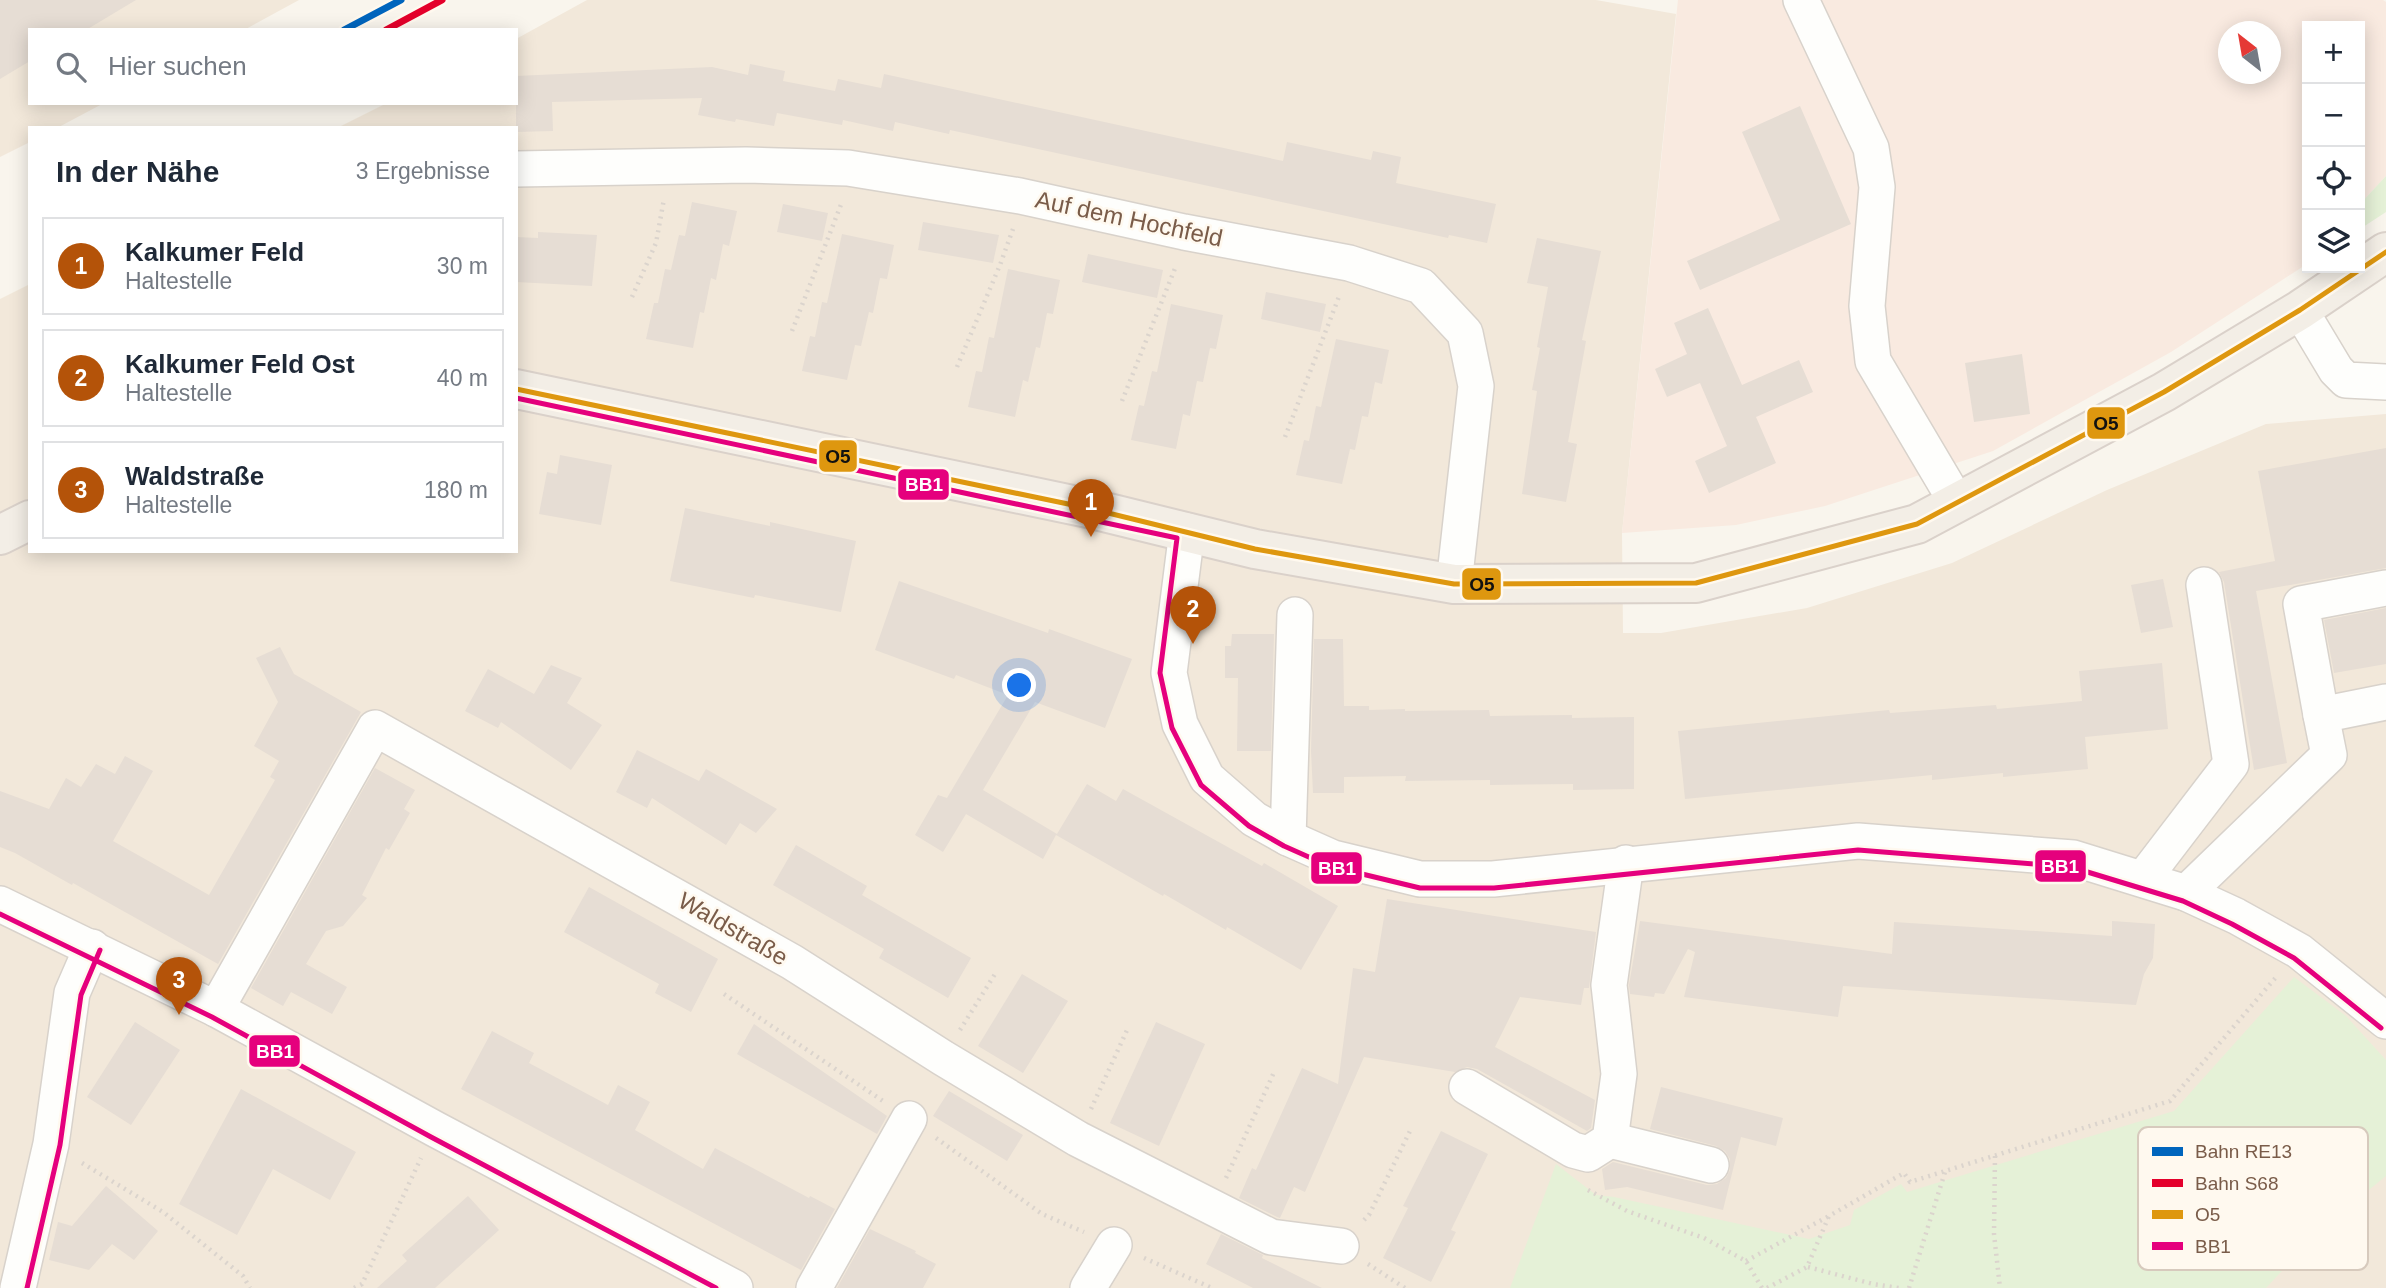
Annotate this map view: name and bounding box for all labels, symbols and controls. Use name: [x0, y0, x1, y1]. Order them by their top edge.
north arrow: [2218, 21, 2281, 84]
map controls: [2302, 21, 2365, 273]
button: +: [2302, 21, 2365, 84]
search box: [28, 28, 518, 105]
icon: search: [52, 48, 90, 86]
text: Hier suchen: [108, 51, 247, 81]
button: −: [2302, 84, 2365, 147]
button: locate: [2302, 147, 2365, 210]
text: In der Nähe: [56, 155, 219, 188]
text: 3 Ergebnisse: [356, 158, 490, 184]
street label: Auf dem Hochfeld: [1033, 185, 1225, 252]
button: layers: [2302, 210, 2365, 273]
text: Kalkumer Feld: [125, 237, 304, 267]
text: 1: [75, 253, 87, 279]
text: 30 m: [437, 253, 488, 279]
text: Haltestelle: [125, 268, 232, 294]
text: Kalkumer Feld Ost: [125, 349, 355, 379]
text: 2: [75, 365, 87, 391]
text: 40 m: [437, 365, 488, 391]
text: Haltestelle: [125, 380, 232, 406]
line badge: O5: [2086, 406, 2126, 440]
text: O5: [2093, 413, 2119, 434]
line badge: O5: [818, 439, 858, 473]
text: O5: [825, 446, 851, 467]
text: Waldstraße: [125, 461, 264, 491]
line badge: BB1: [897, 468, 950, 501]
text: BB1: [905, 474, 943, 495]
text: 3: [75, 477, 87, 503]
text: 180 m: [424, 477, 488, 503]
pin: 1: [1068, 479, 1114, 537]
text: Haltestelle: [125, 492, 232, 518]
line badge: O5: [1461, 567, 1502, 601]
text: O5: [1469, 574, 1495, 595]
pin: 2: [1170, 586, 1216, 644]
your location: [1002, 668, 1036, 702]
line badge: BB1: [2034, 849, 2087, 883]
line badge: BB1: [1310, 851, 1363, 885]
text: BB1: [2041, 856, 2079, 877]
text: BB1: [1318, 858, 1356, 879]
street label: Waldstraße: [674, 886, 793, 971]
pin: 3: [156, 957, 202, 1015]
line badge: BB1: [248, 1034, 301, 1068]
text: BB1: [256, 1041, 294, 1062]
legend: [2138, 1127, 2368, 1270]
text: Bahn RE13: [2195, 1141, 2292, 1162]
text: Bahn S68: [2195, 1173, 2278, 1194]
text: O5: [2195, 1204, 2220, 1225]
text: BB1: [2195, 1236, 2231, 1257]

